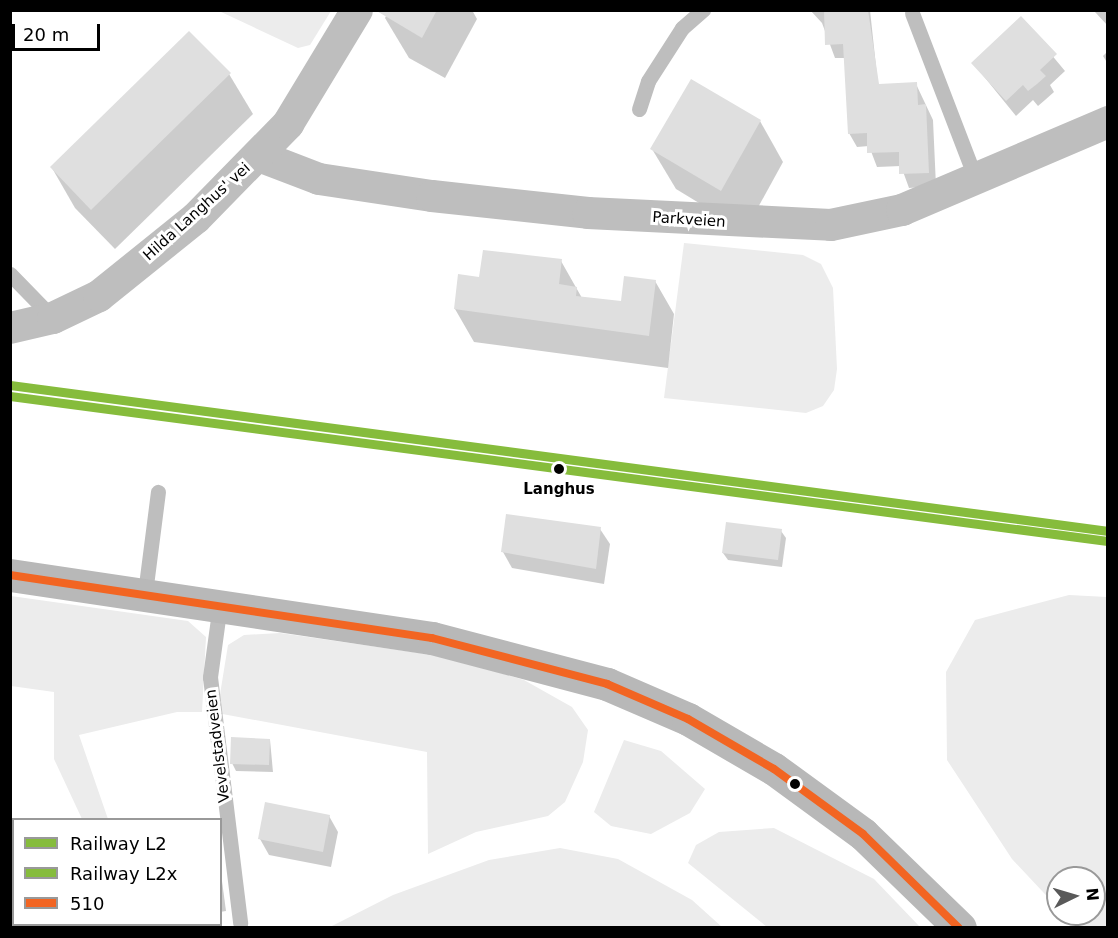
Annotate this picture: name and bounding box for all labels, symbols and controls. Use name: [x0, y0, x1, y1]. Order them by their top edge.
scale bar: [15, 12, 104, 50]
text: 20 m: [23, 24, 69, 45]
street label: Hilda Langhus' vei: [140, 159, 254, 265]
street label: Parkveien: [652, 208, 726, 232]
marker: Langhus: [549, 459, 569, 479]
place label: Langhus: [523, 481, 595, 499]
street label: Vevelstadveien: [202, 688, 234, 804]
unlabelled marker: [789, 778, 801, 790]
legend: [12, 818, 222, 926]
text: Railway L2: [70, 833, 167, 854]
text: Railway L2x: [70, 863, 177, 884]
north arrow: [1046, 866, 1106, 926]
text: N: [1082, 887, 1102, 902]
text: 510: [70, 893, 104, 914]

